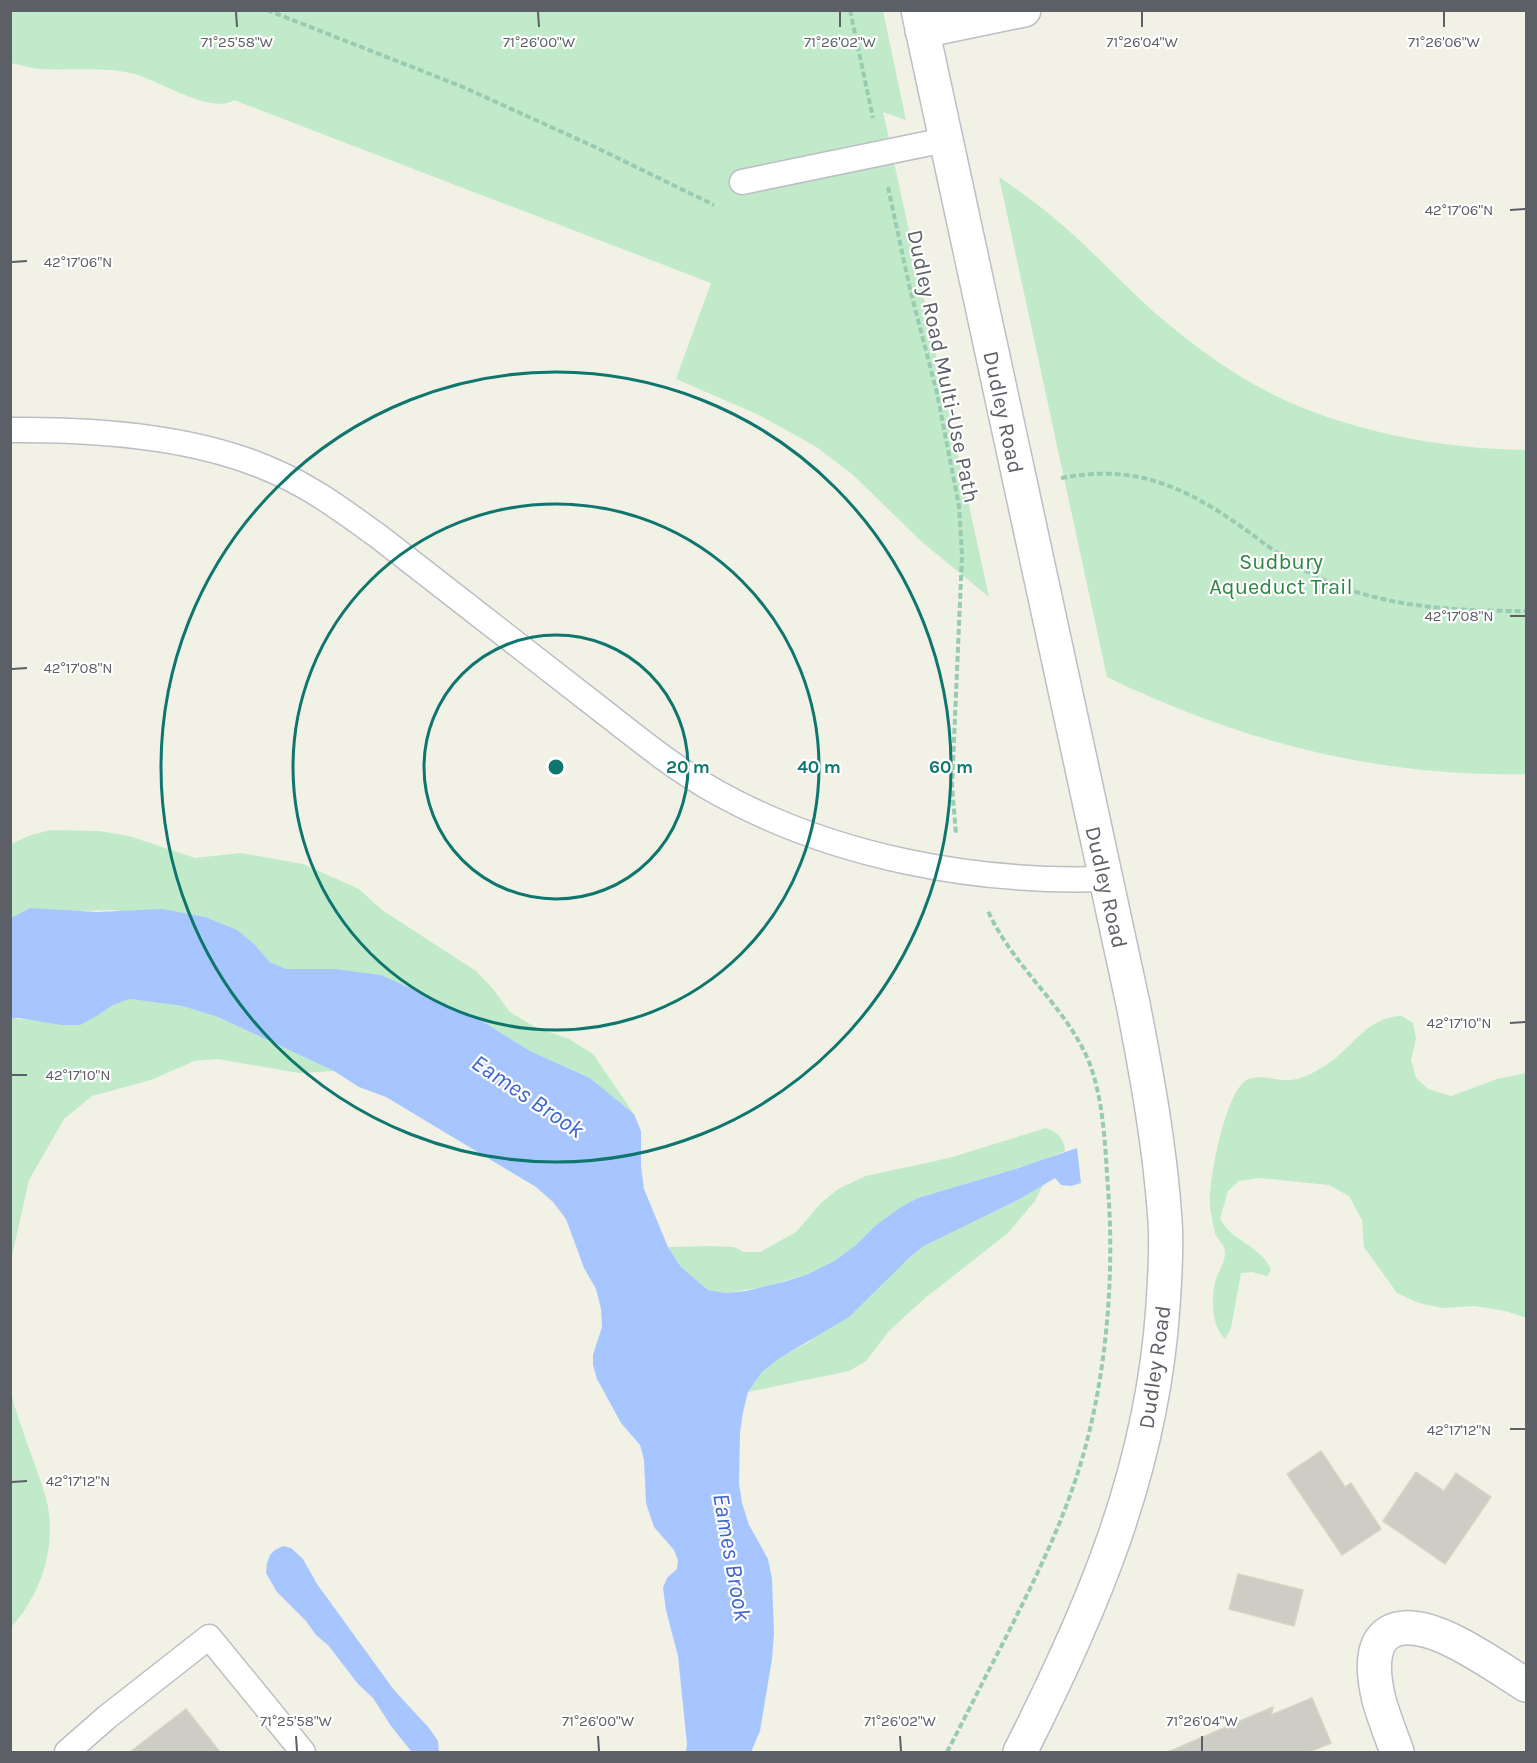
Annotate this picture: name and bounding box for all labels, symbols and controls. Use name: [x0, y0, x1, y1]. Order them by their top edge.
text: 71°25'58"W: [201, 33, 274, 51]
text: 71°26'00"W: [503, 33, 576, 51]
text: 71°26'02"W: [804, 33, 877, 51]
text: 71°26'04"W: [1106, 33, 1178, 51]
text: 71°26'06"W: [1408, 33, 1481, 51]
text: 42°17'06"N: [1425, 201, 1493, 219]
street label: Dudley Road Multi-Use Path: [901, 227, 985, 505]
text: 42°17'06"N: [44, 253, 112, 271]
street label: Dudley Road: [977, 349, 1029, 476]
park label: Sudbury Aqueduct Trail: [1209, 549, 1353, 600]
text: 42°17'08"N: [1424, 607, 1494, 625]
text: 42°17'08"N: [43, 659, 113, 677]
text: 20 m: [666, 756, 710, 778]
text: 40 m: [797, 756, 841, 778]
text: 60 m: [929, 756, 973, 778]
centre of rings: [546, 757, 566, 777]
street label: Dudley Road: [1079, 824, 1133, 951]
text: 42°17'10"N: [1427, 1014, 1491, 1032]
water label: Eames Brook: [467, 1048, 590, 1144]
text: 42°17'10"N: [46, 1066, 110, 1084]
street label: Dudley Road: [1133, 1304, 1177, 1431]
text: 42°17'12"N: [1427, 1421, 1491, 1439]
text: 42°17'12"N: [46, 1472, 110, 1490]
water label: Eames Brook: [707, 1491, 757, 1624]
text: 71°25'58"W: [260, 1712, 333, 1730]
text: 71°26'00"W: [562, 1712, 635, 1730]
text: 71°26'02"W: [864, 1712, 937, 1730]
text: 71°26'04"W: [1166, 1712, 1238, 1730]

